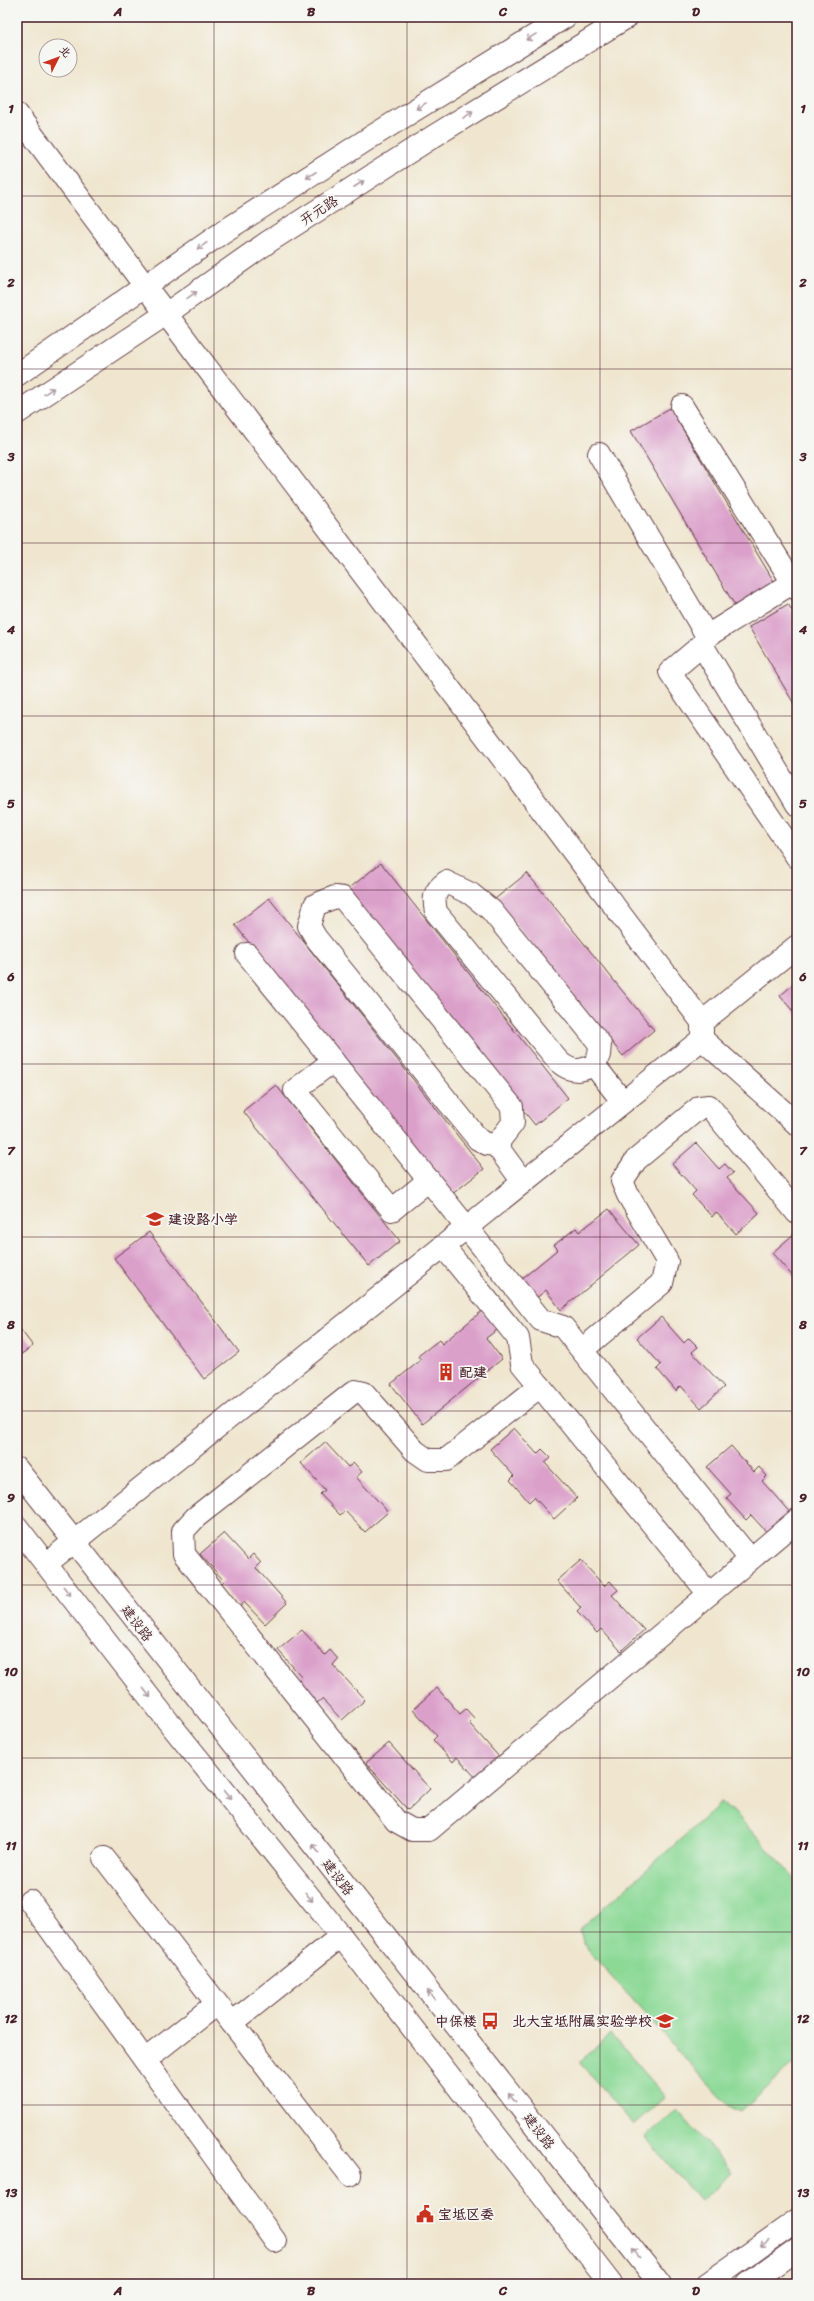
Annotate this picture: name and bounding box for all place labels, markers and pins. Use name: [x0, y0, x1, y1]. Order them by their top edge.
place label: 建设路小学: [168, 1207, 238, 1232]
school or university icon: 建设路小学: [145, 1209, 165, 1229]
place label: 配建: [459, 1360, 487, 1385]
building icon: 配建: [436, 1362, 456, 1382]
place label: 中保楼: [435, 2009, 477, 2034]
place label: 北大宝坻附属实验学校: [512, 2009, 652, 2034]
bus stop icon: 中保楼: [480, 2011, 500, 2031]
school or university icon: 北大宝坻附属实验学校: [655, 2011, 675, 2031]
place label: 宝坻区委: [438, 2202, 494, 2227]
public building icon: 宝坻区委: [415, 2204, 435, 2224]

